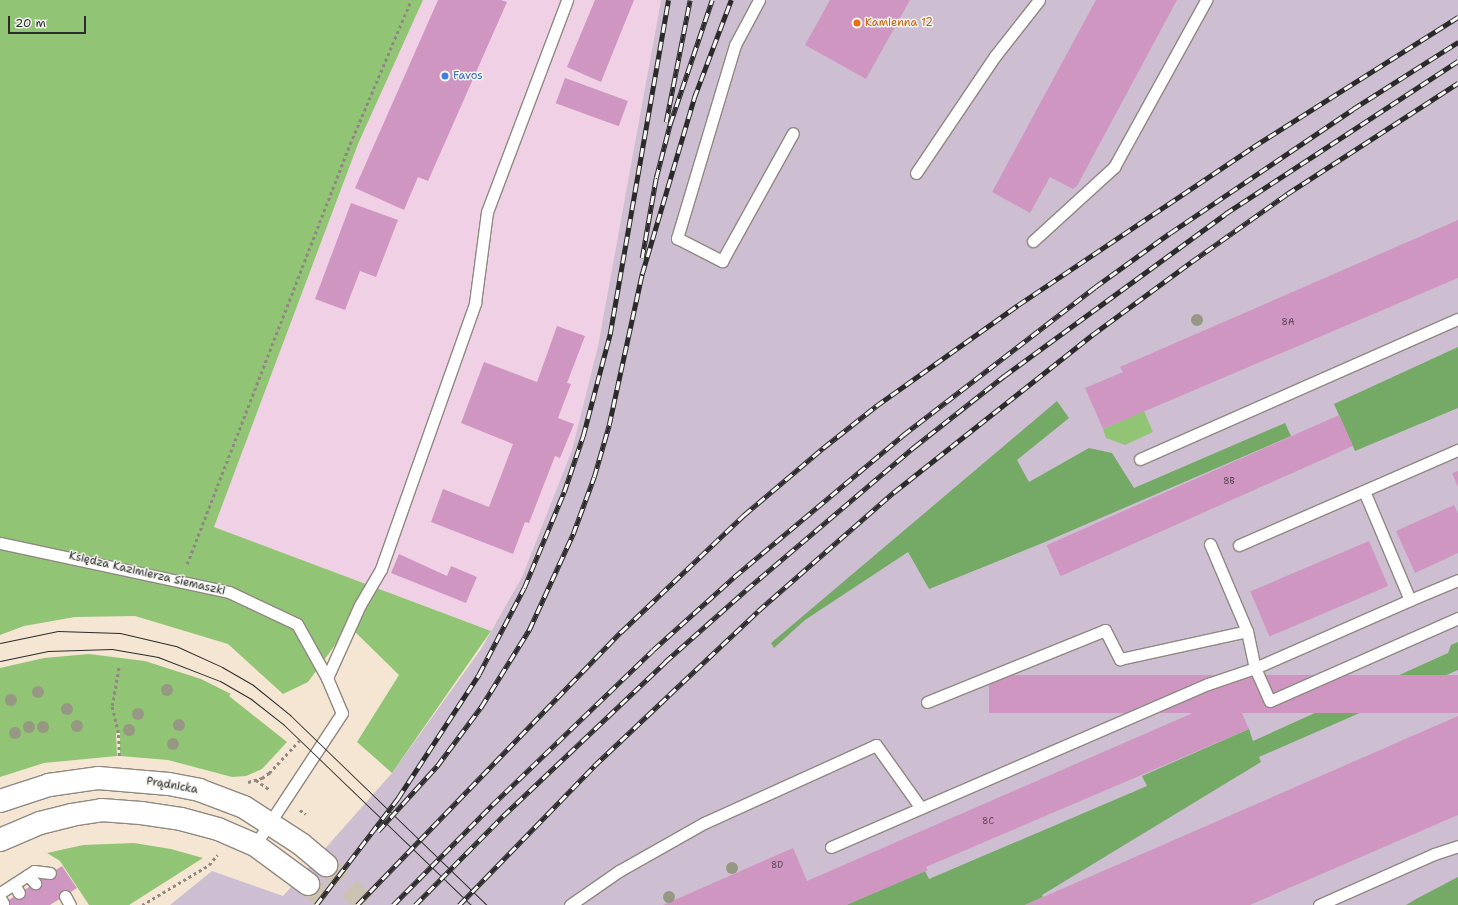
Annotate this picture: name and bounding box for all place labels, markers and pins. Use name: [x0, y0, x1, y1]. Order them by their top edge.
place label: Kamienna 12: [865, 16, 933, 30]
marker: Kamienna 12: [852, 18, 862, 28]
place label: Favos: [453, 69, 483, 83]
marker: Favos: [440, 71, 450, 81]

